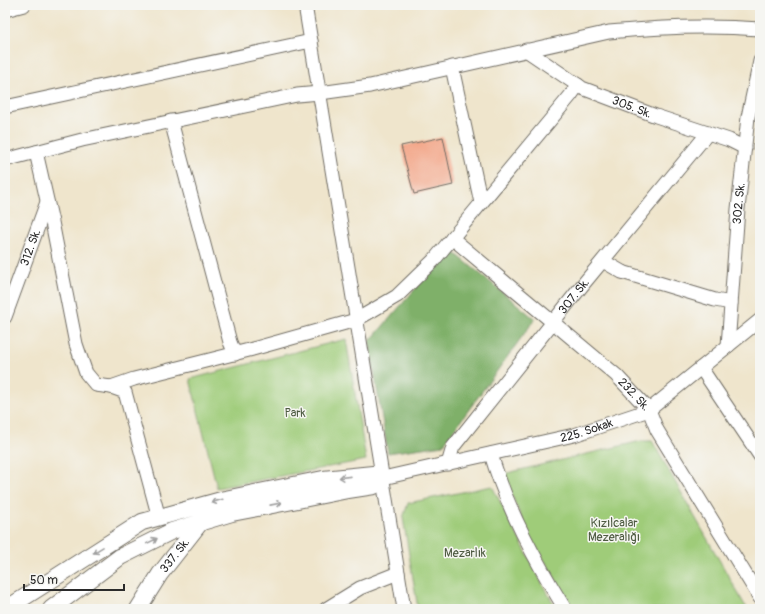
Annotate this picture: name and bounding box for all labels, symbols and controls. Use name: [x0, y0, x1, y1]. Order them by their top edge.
street label: 305. Sk.: [610, 93, 654, 121]
street label: 302. Sk.: [729, 182, 748, 225]
street label: 312. Sk.: [17, 227, 44, 268]
street label: 307. Sk.: [555, 275, 592, 317]
street label: 232. Sk.: [615, 375, 653, 414]
park label: Park: [284, 406, 306, 421]
street label: 225. Sokak: [559, 415, 615, 445]
one-way arrow: [339, 473, 352, 481]
one-way arrow: [211, 498, 224, 505]
one-way arrow: [270, 499, 283, 507]
park label: Kızılcalar Mezeralığı: [588, 516, 640, 545]
street label: 337. Sk.: [156, 535, 193, 576]
one-way arrow: [146, 537, 158, 544]
one-way arrow: [92, 546, 104, 554]
park label: Mezarlık: [444, 546, 486, 561]
scale bar: [24, 566, 124, 592]
text: 50 m: [30, 573, 58, 588]

